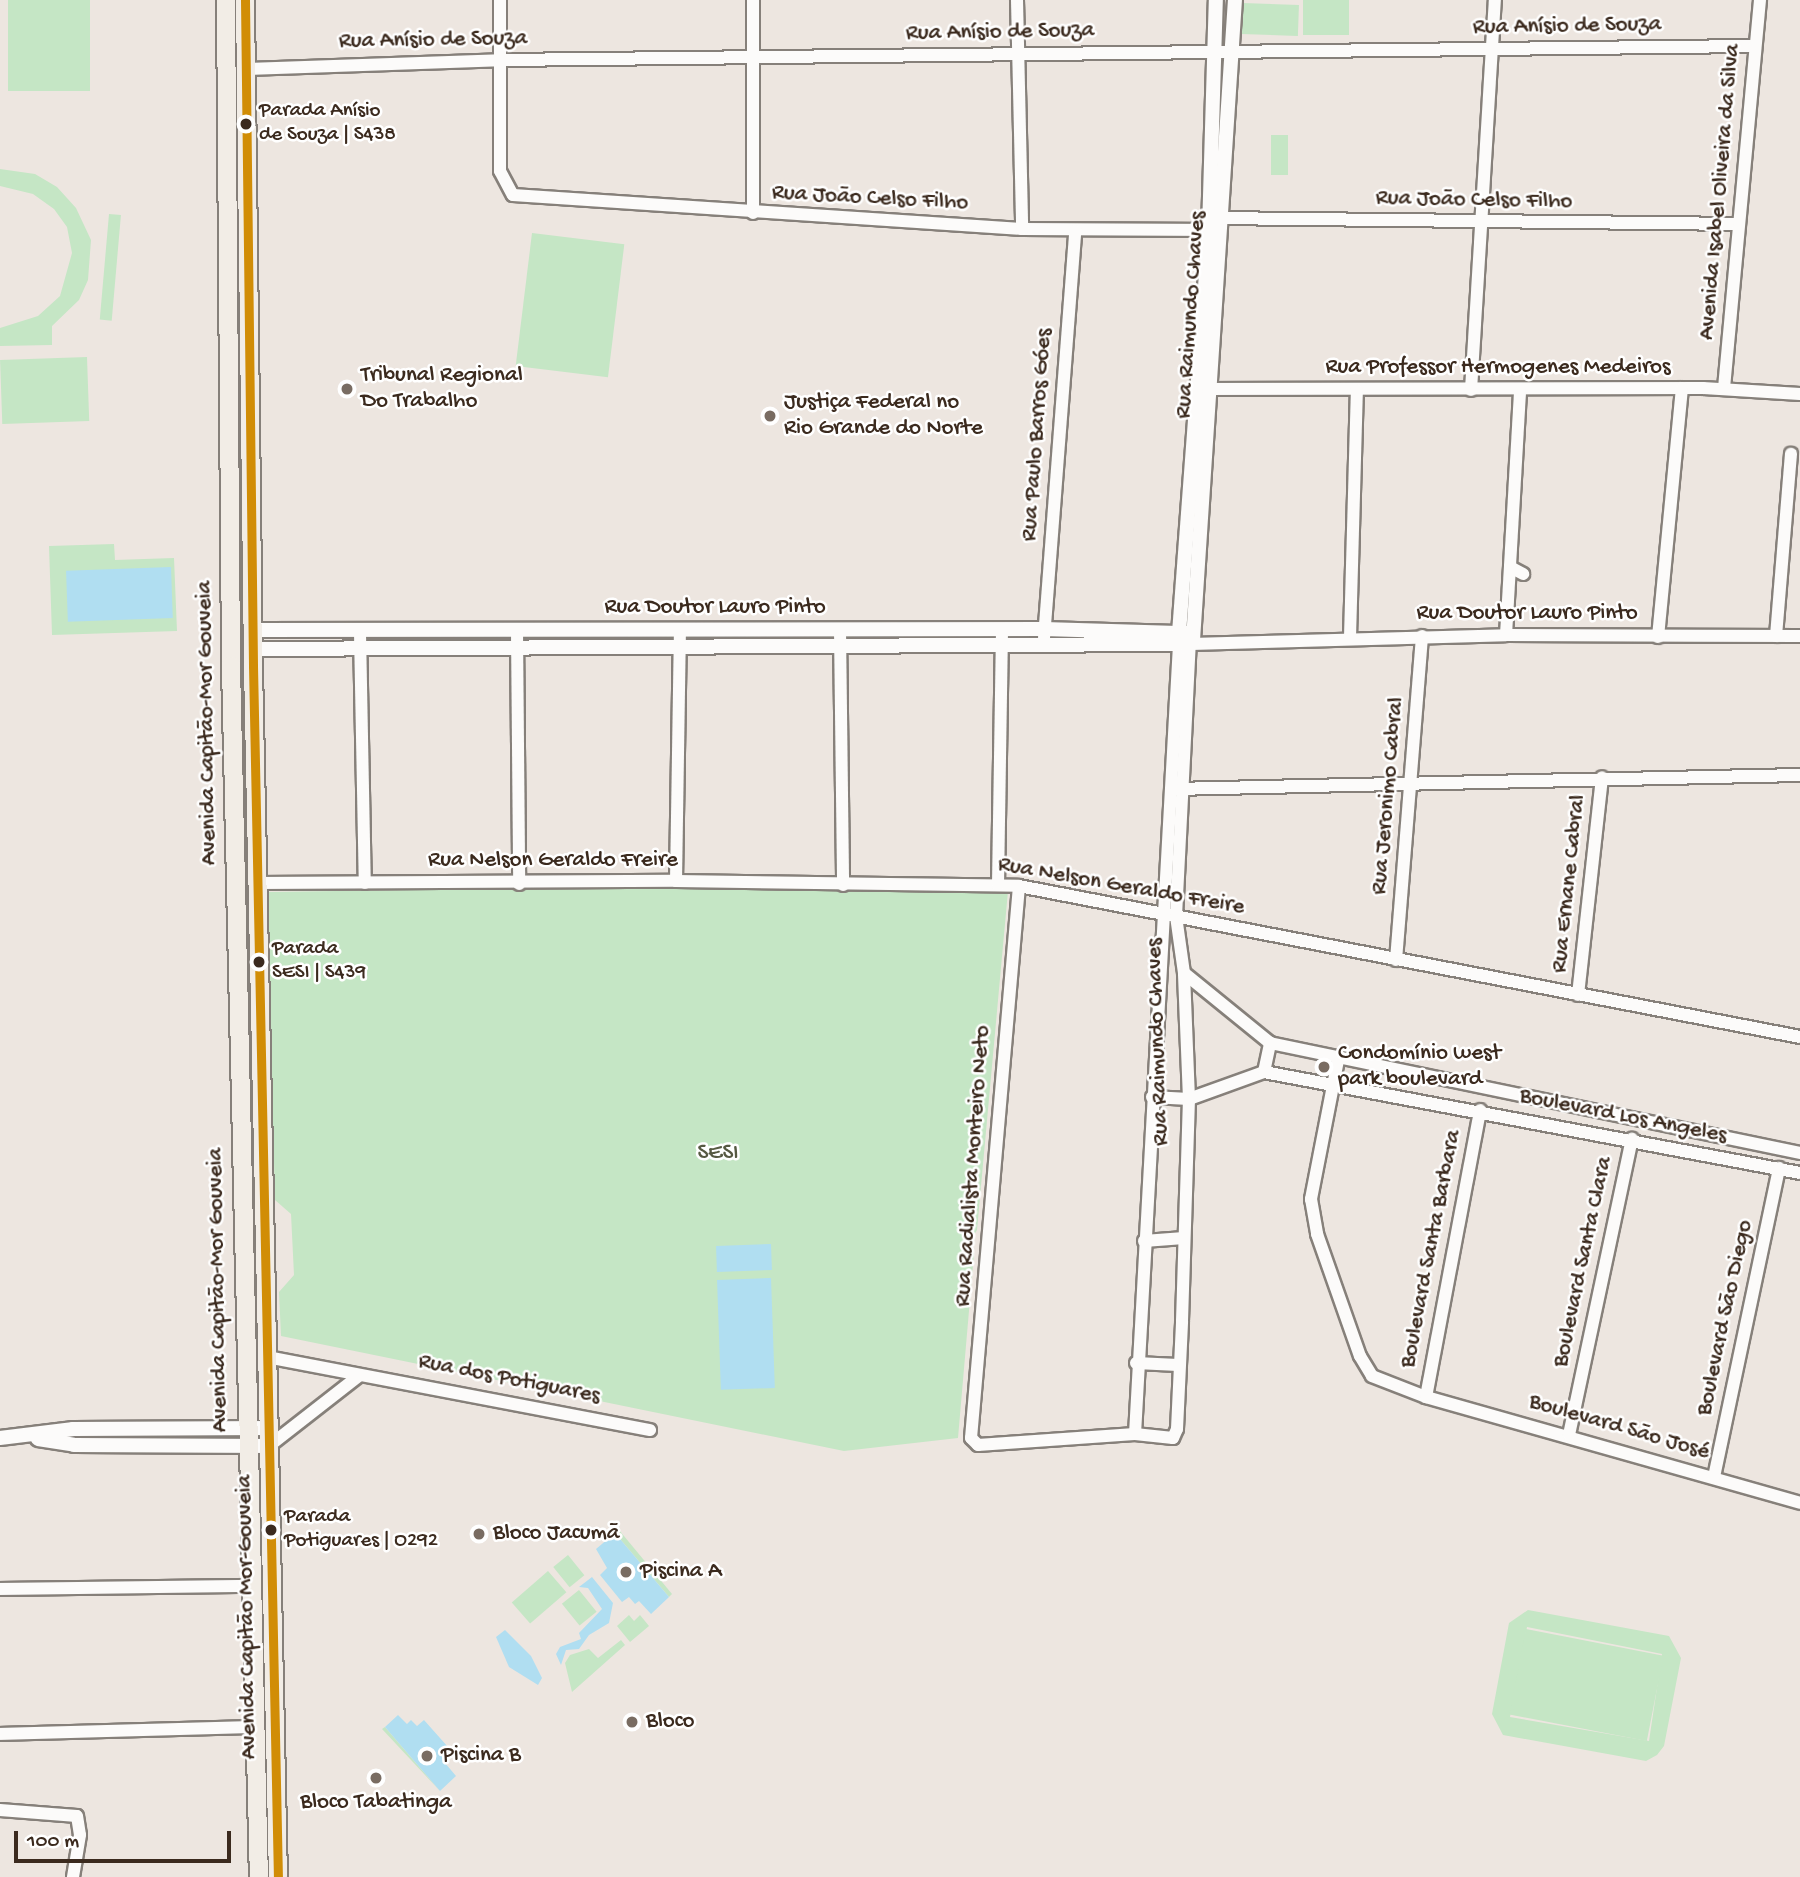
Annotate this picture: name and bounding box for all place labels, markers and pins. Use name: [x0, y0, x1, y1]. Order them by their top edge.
place label: Parada Anísio de Souza | S438: [259, 99, 396, 149]
marker: Parada Anísio de Souza | S438: [239, 117, 253, 131]
place label: Tribunal Regional Do Trabalho: [361, 362, 523, 416]
marker: Tribunal Regional Do Trabalho: [339, 381, 355, 397]
place label: Justiça Federal no Rio Grande do Norte: [784, 389, 983, 443]
marker: Justiça Federal no Rio Grande do Norte: [762, 408, 778, 424]
place label: Parada SESI | S439: [272, 937, 366, 987]
marker: Parada SESI | S439: [252, 955, 266, 969]
place label: Condomínio west park boulevard: [1338, 1040, 1501, 1094]
marker: Condomínio west park boulevard: [1316, 1059, 1332, 1075]
place label: Parada Potiguares | O292: [284, 1505, 438, 1555]
place label: Bloco Jacumã: [493, 1520, 620, 1548]
marker: Parada Potiguares | O292: [264, 1523, 278, 1537]
marker: Bloco Jacumã: [471, 1526, 487, 1542]
place label: Piscina A: [640, 1558, 722, 1586]
marker: Piscina A: [618, 1564, 634, 1580]
place label: Bloco: [646, 1708, 695, 1736]
marker: Bloco: [624, 1714, 640, 1730]
place label: Piscina B: [441, 1742, 521, 1770]
marker: Piscina B: [419, 1748, 435, 1764]
marker: Bloco Tabatinga: [368, 1770, 384, 1786]
place label: Bloco Tabatinga: [300, 1789, 452, 1817]

